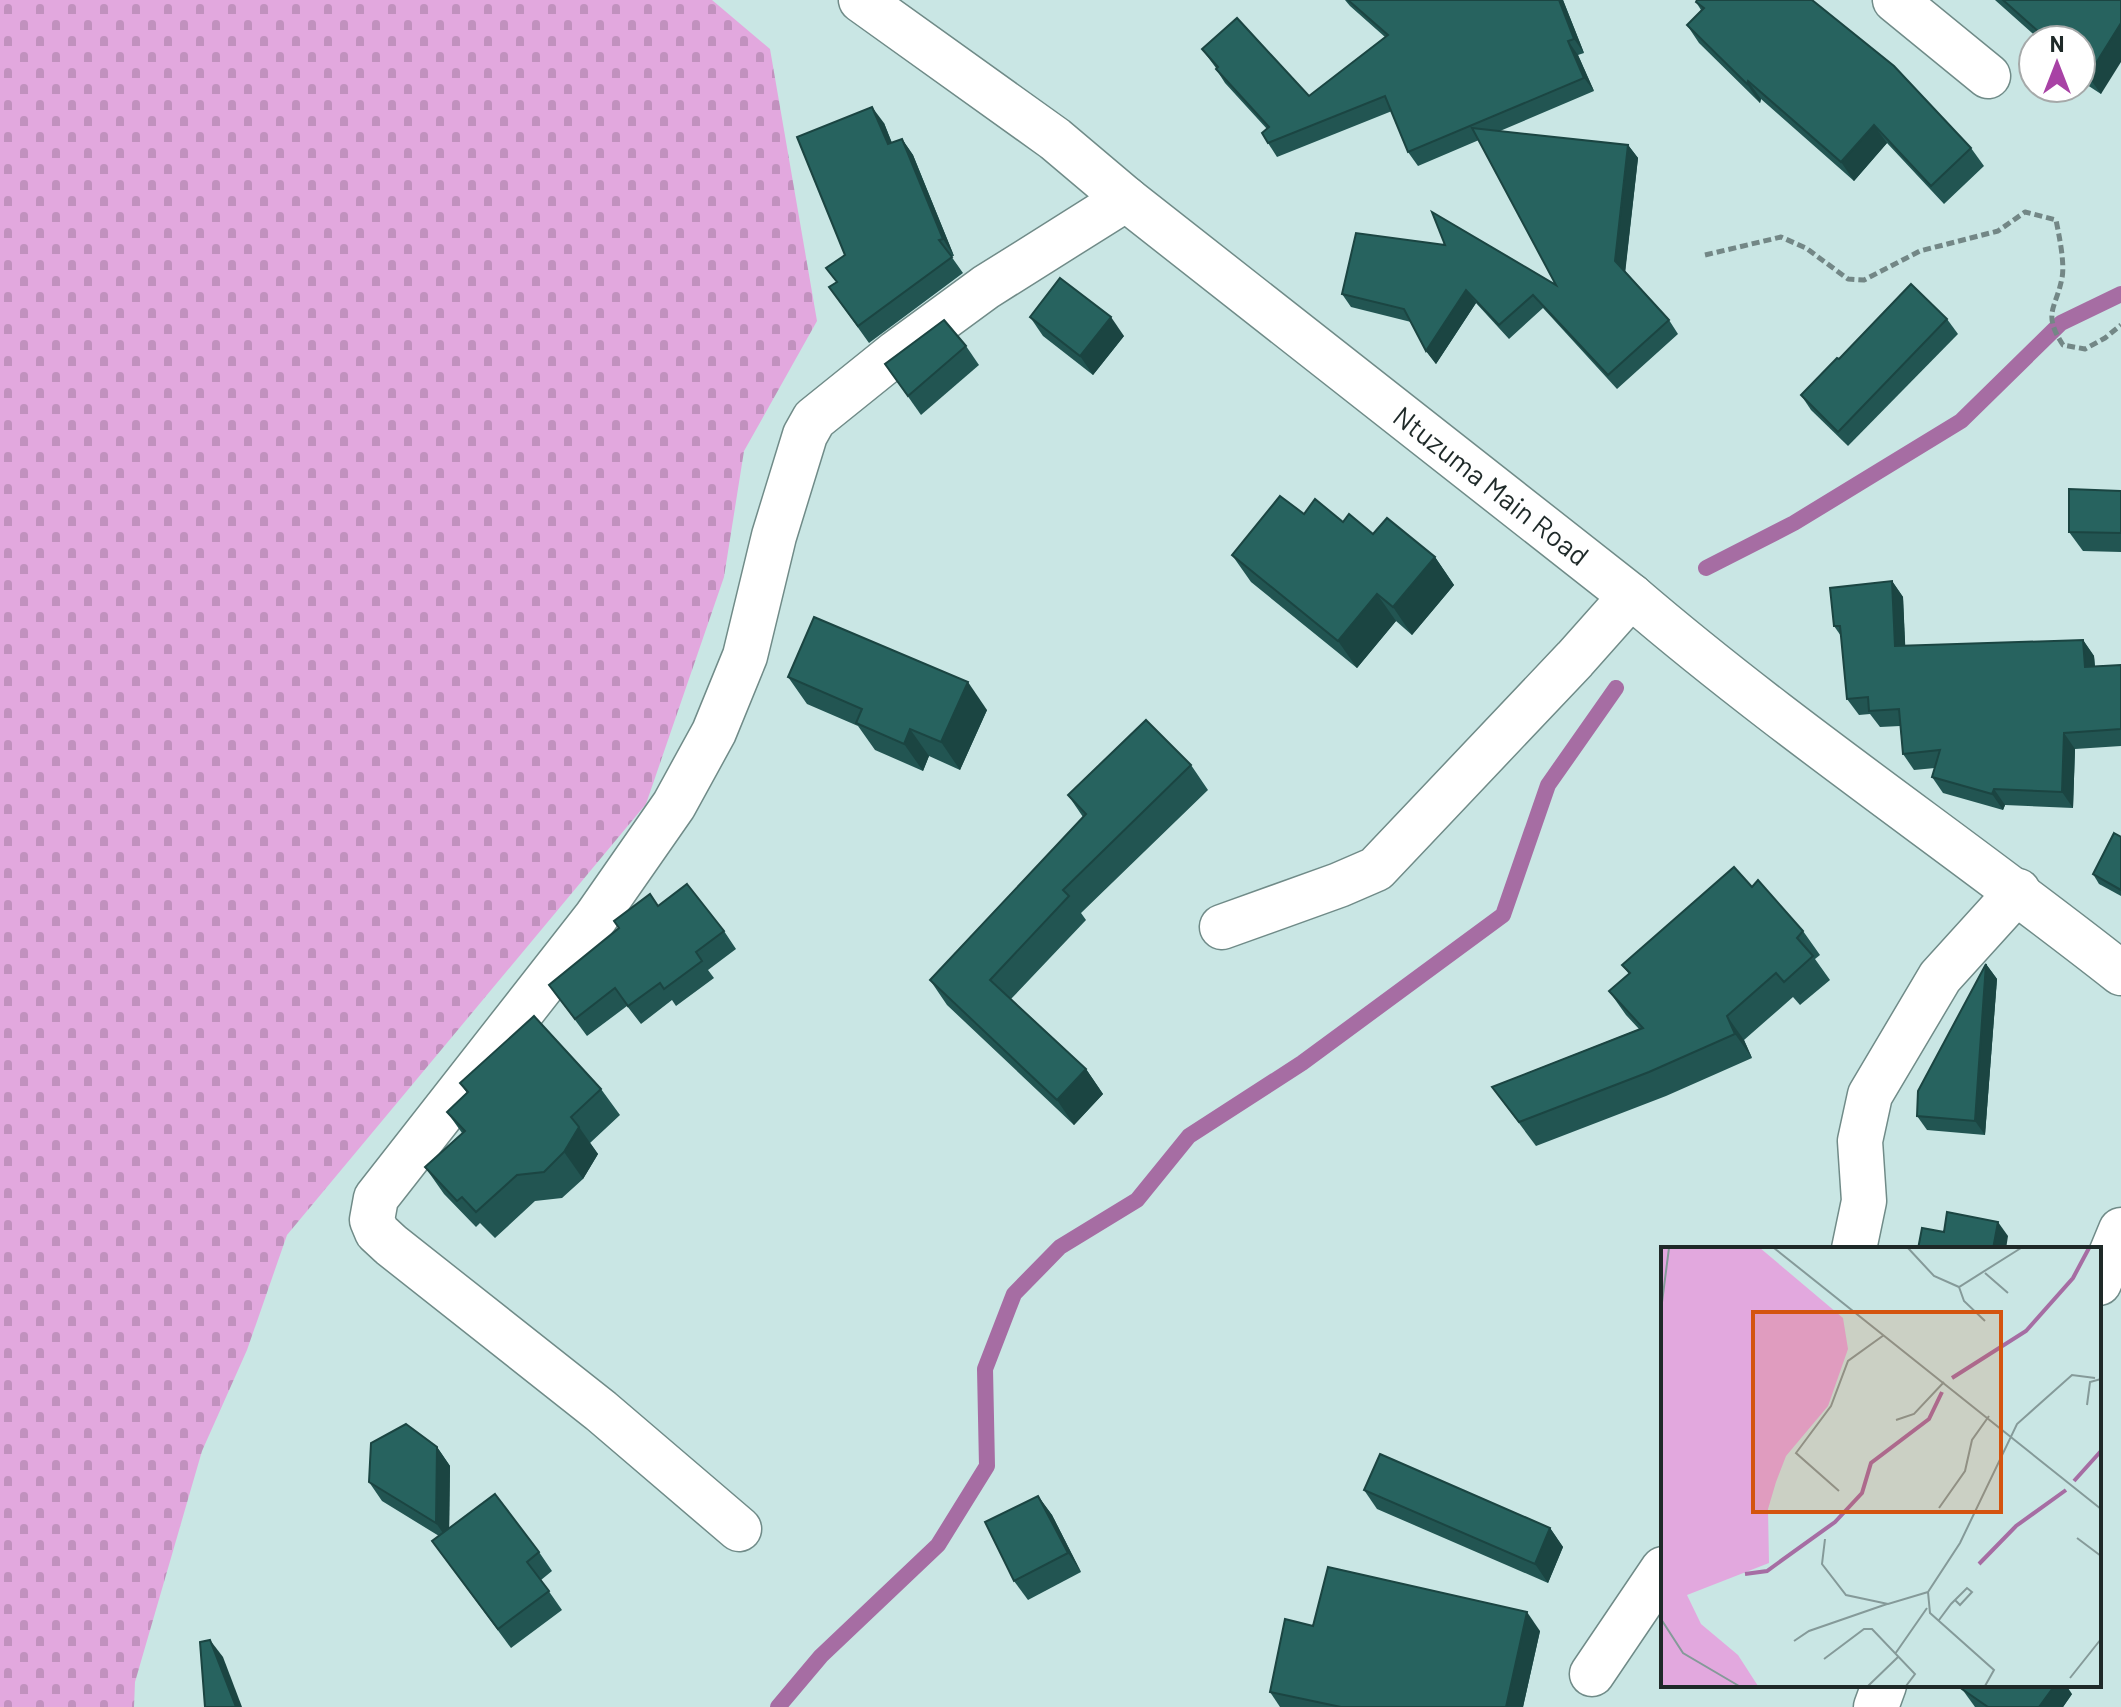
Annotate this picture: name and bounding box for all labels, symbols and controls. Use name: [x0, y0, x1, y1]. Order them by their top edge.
north arrow: [2017, 24, 2097, 104]
text: N: [2050, 30, 2064, 56]
street label: Ntuzuma Main Road: [1387, 398, 1596, 572]
inset map: [1661, 1247, 2101, 1687]

